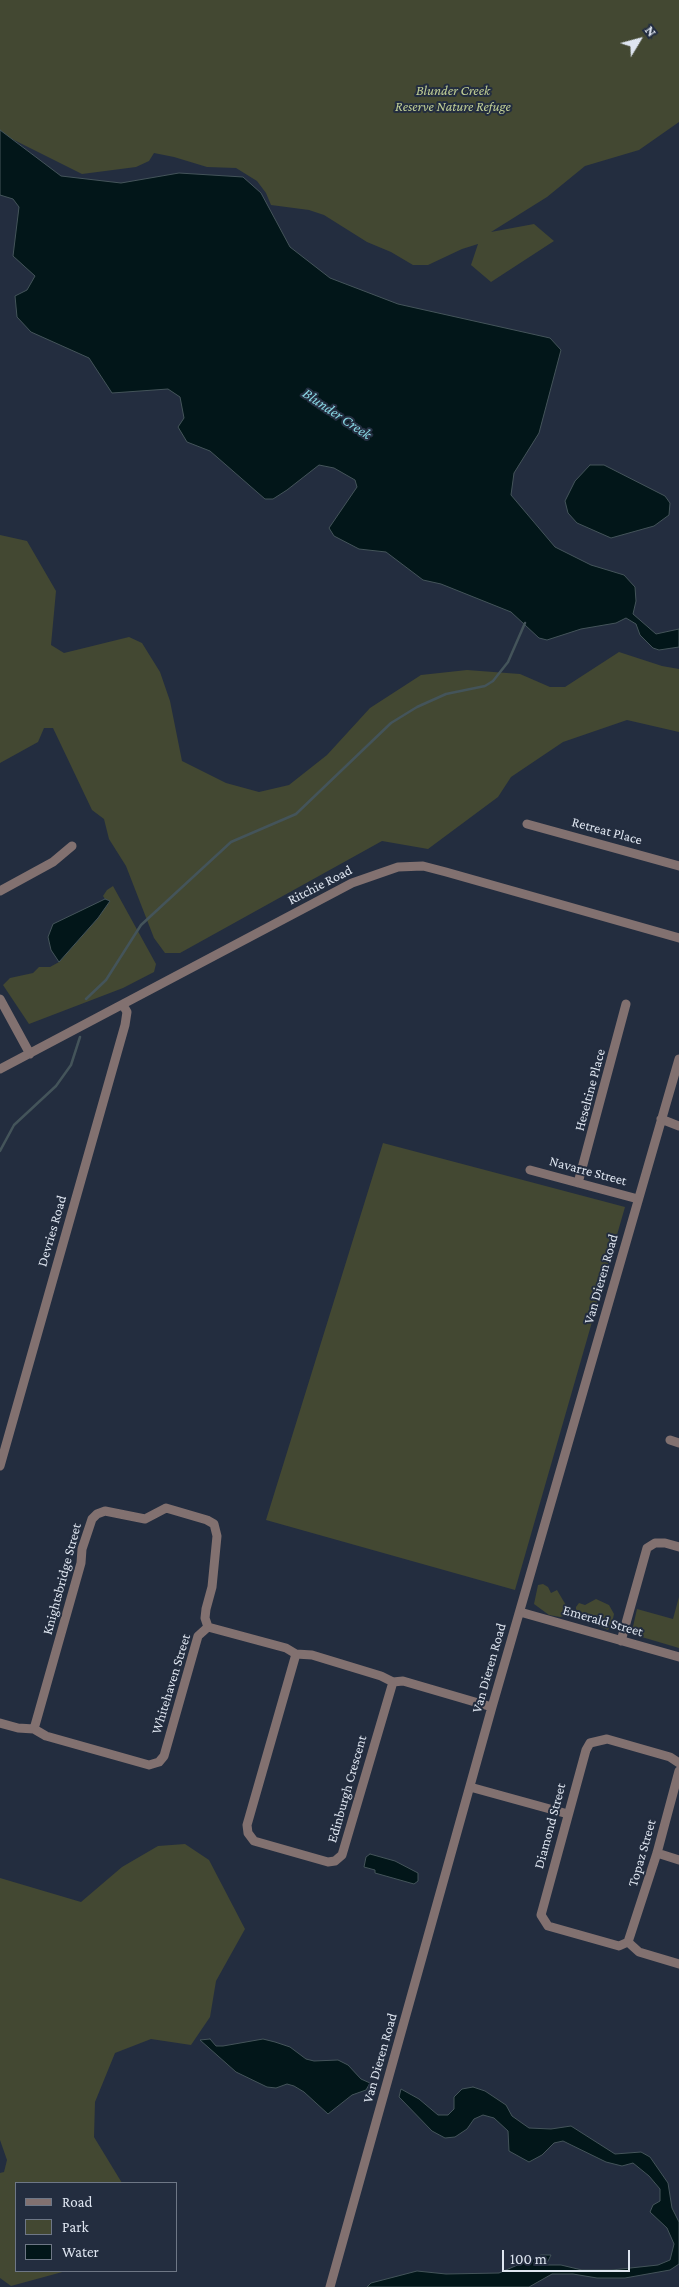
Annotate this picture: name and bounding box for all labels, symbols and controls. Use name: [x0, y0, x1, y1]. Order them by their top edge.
north arrow: [614, 15, 664, 65]
text: N: [642, 22, 660, 40]
park label: Blunder Creek Reserve Nature Refuge: [395, 83, 511, 115]
water label: Blunder Creek: [299, 384, 375, 444]
street label: Retreat Place: [570, 814, 644, 848]
street label: Ritchie Road: [285, 862, 355, 908]
street label: Heseltine Place: [571, 1047, 609, 1133]
street label: Navarre Street: [547, 1153, 629, 1189]
street label: Devries Road: [34, 1193, 70, 1269]
street label: Van Dieren Road: [580, 1232, 622, 1326]
street label: Knightsbridge Street: [39, 1521, 85, 1637]
street label: Emerald Street: [561, 1602, 645, 1640]
street label: Van Dieren Road: [468, 1621, 510, 1715]
street label: Whitehaven Street: [148, 1632, 194, 1736]
street label: Edinburgh Crescent: [324, 1733, 370, 1845]
street label: Diamond Street: [531, 1781, 569, 1871]
street label: Topaz Street: [624, 1817, 660, 1889]
street label: Van Dieren Road: [359, 2011, 401, 2105]
legend: [15, 2182, 178, 2272]
text: Road: [62, 2194, 92, 2210]
text: Park: [62, 2219, 89, 2235]
scale bar: [504, 2240, 632, 2272]
text: Water: [62, 2244, 99, 2260]
text: 100 m: [510, 2251, 547, 2267]

